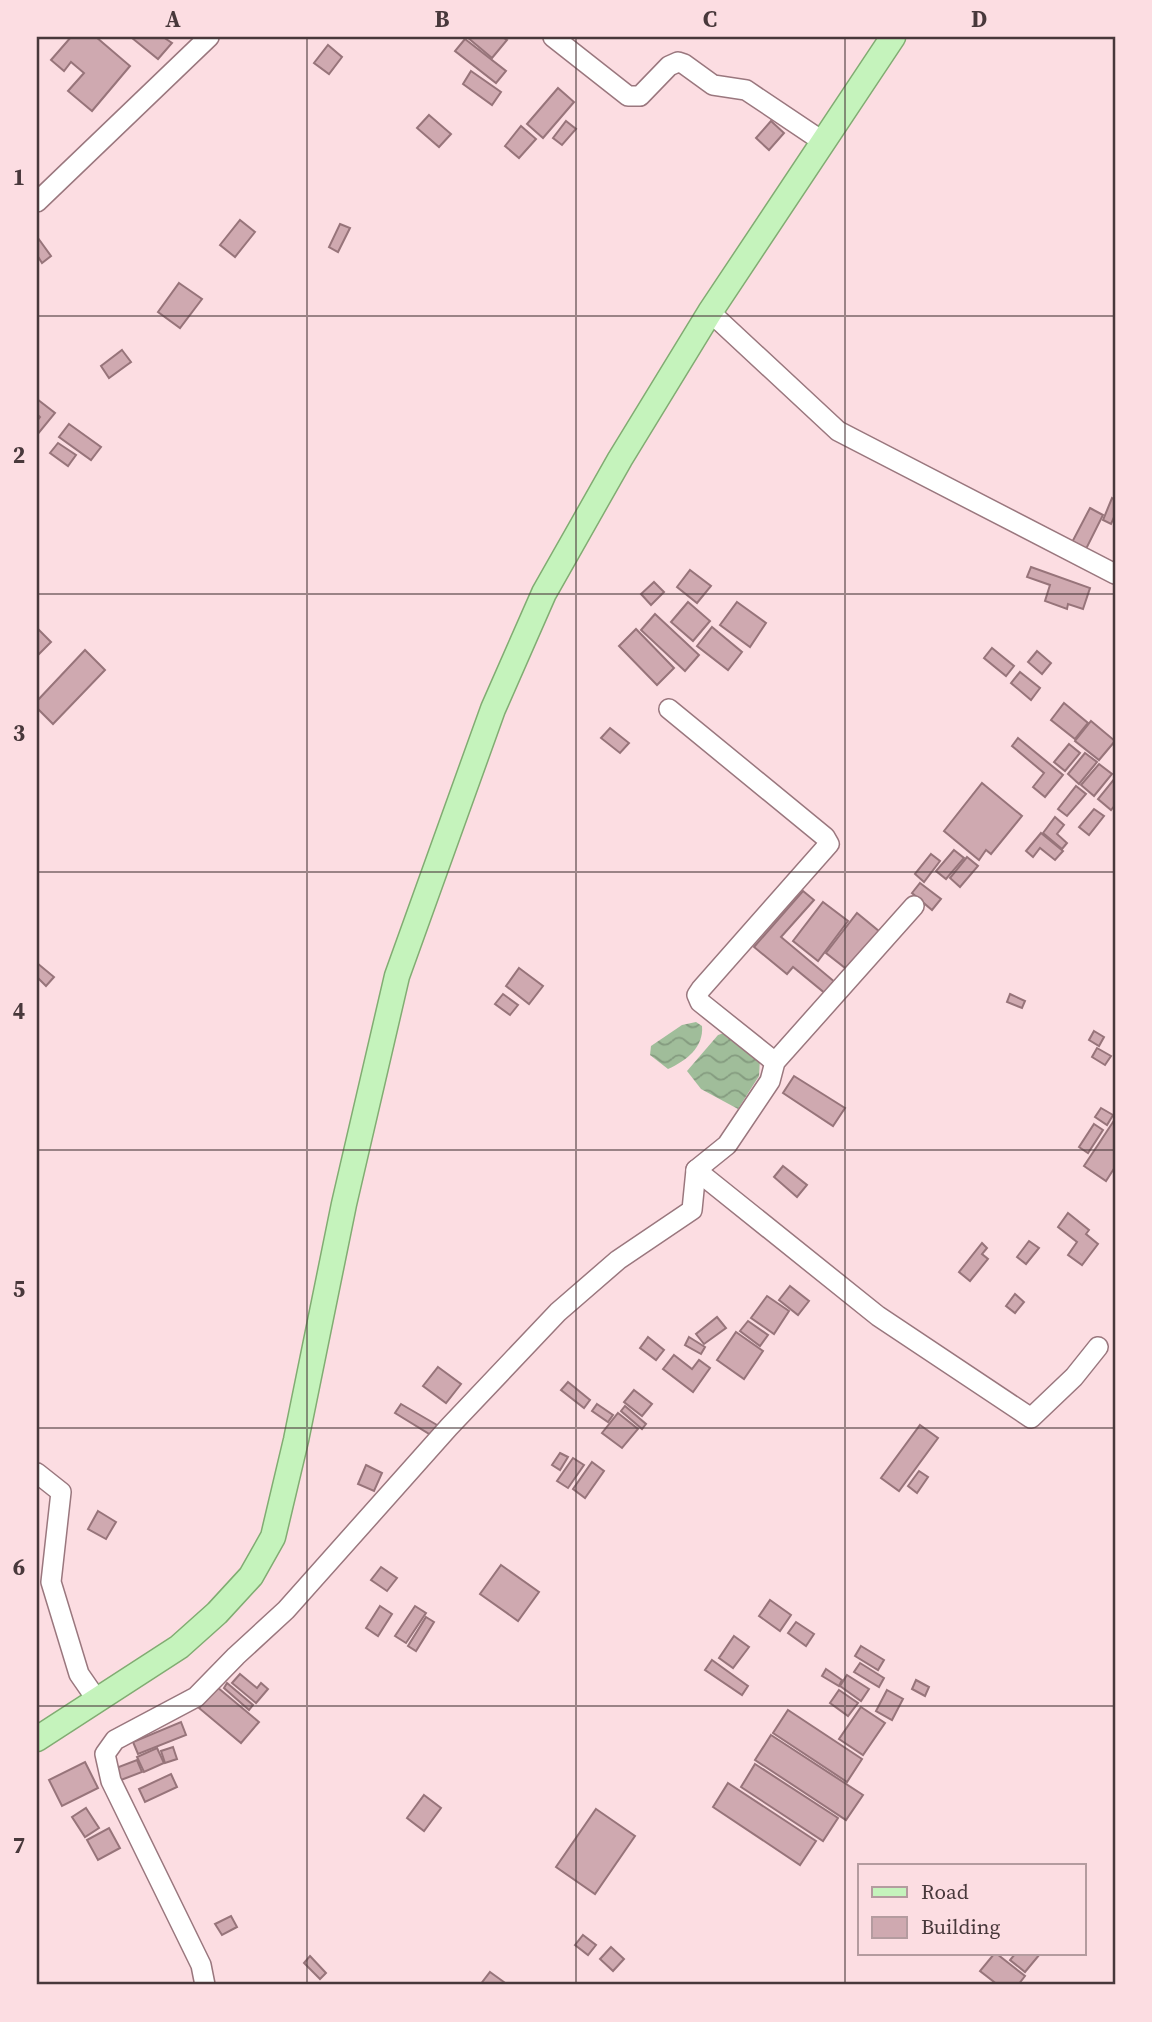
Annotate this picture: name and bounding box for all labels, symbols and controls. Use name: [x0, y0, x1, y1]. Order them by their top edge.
text: A: [165, 3, 181, 35]
text: B: [435, 3, 450, 35]
text: C: [703, 3, 717, 35]
text: D: [971, 3, 987, 35]
text: 1: [13, 161, 25, 193]
text: 2: [13, 439, 25, 471]
text: 3: [13, 717, 25, 749]
text: 4: [13, 995, 25, 1027]
text: 5: [13, 1273, 25, 1305]
text: 6: [13, 1551, 25, 1583]
text: 7: [13, 1829, 25, 1861]
legend: [858, 1864, 1086, 1955]
text: Road: [921, 1877, 969, 1906]
text: Building: [921, 1912, 1000, 1941]

